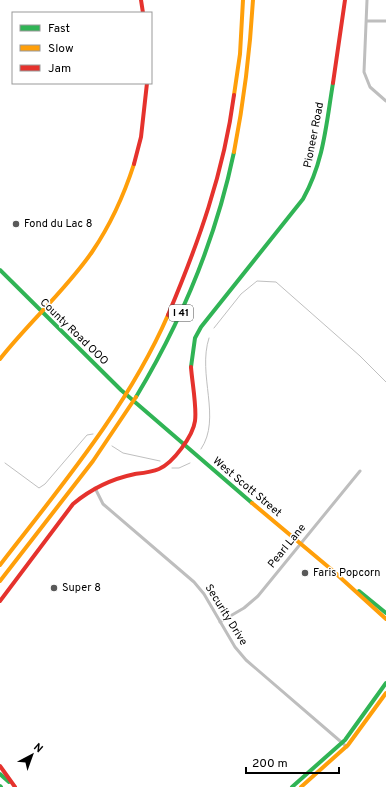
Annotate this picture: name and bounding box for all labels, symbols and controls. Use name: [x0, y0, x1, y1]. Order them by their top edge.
legend: [12, 12, 152, 84]
text: Fast: [48, 21, 70, 37]
text: Slow: [48, 41, 74, 57]
text: Jam: [48, 61, 71, 77]
street label: Pioneer Road: [301, 101, 327, 169]
place label: Fond du Lac 8: [24, 217, 92, 231]
marker: Fond du Lac 8: [11, 219, 21, 229]
street label: County Road OOO: [37, 296, 111, 368]
road number: I 41: [169, 305, 193, 321]
street label: West Scott Street: [210, 454, 284, 520]
street label: Pearl Lane: [265, 521, 309, 571]
place label: Faris Popcorn: [313, 566, 381, 580]
marker: Faris Popcorn: [300, 568, 310, 578]
place label: Super 8: [62, 581, 101, 595]
street label: Security Drive: [202, 582, 250, 648]
marker: Super 8: [49, 583, 59, 593]
north arrow: [12, 735, 52, 775]
text: N: [30, 740, 45, 756]
scale bar: [246, 749, 339, 775]
text: 200 m: [252, 756, 288, 772]

